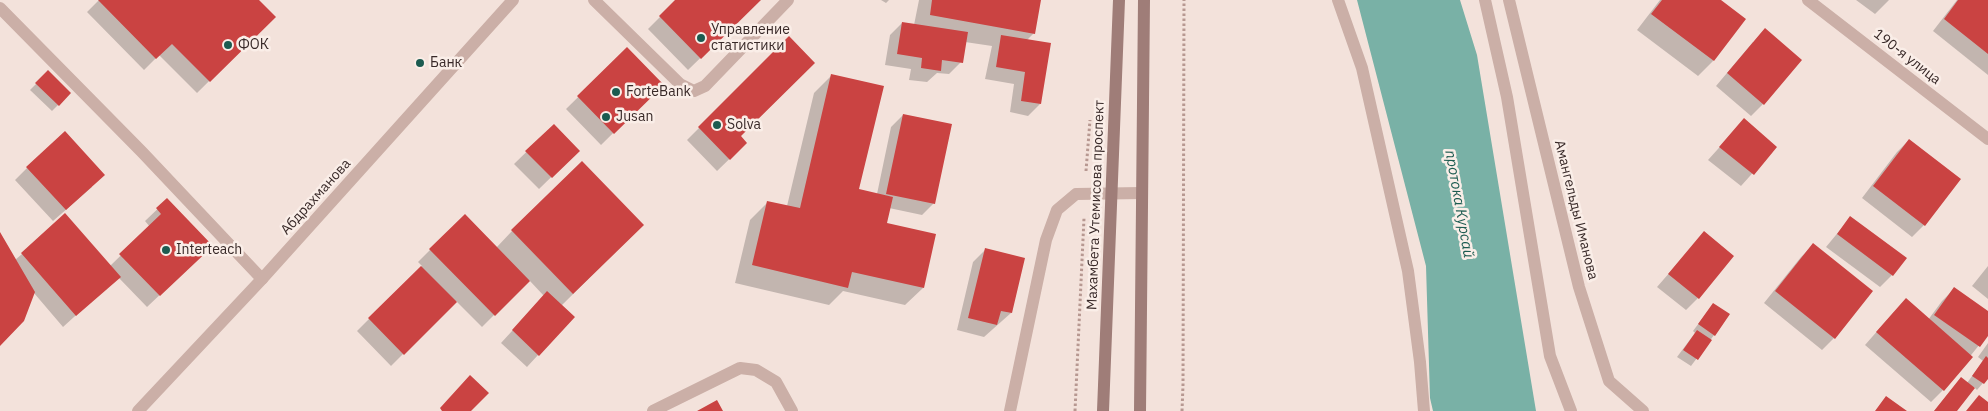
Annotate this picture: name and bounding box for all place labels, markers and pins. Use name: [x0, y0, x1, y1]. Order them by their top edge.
place label: Управление статистики: [711, 22, 790, 54]
marker: Управление статистики: [695, 32, 707, 44]
place label: ФОК: [238, 37, 269, 53]
marker: ФОК: [222, 39, 234, 51]
place label: Банк: [430, 55, 462, 71]
marker: Банк: [414, 57, 426, 69]
place label: ForteBank: [626, 84, 691, 100]
marker: ForteBank: [610, 86, 622, 98]
place label: Jusan: [616, 109, 653, 125]
marker: Jusan: [600, 111, 612, 123]
place label: Solva: [727, 117, 761, 133]
marker: Solva: [711, 119, 723, 131]
place label: Interteach: [176, 242, 242, 258]
marker: Interteach: [160, 244, 172, 256]

